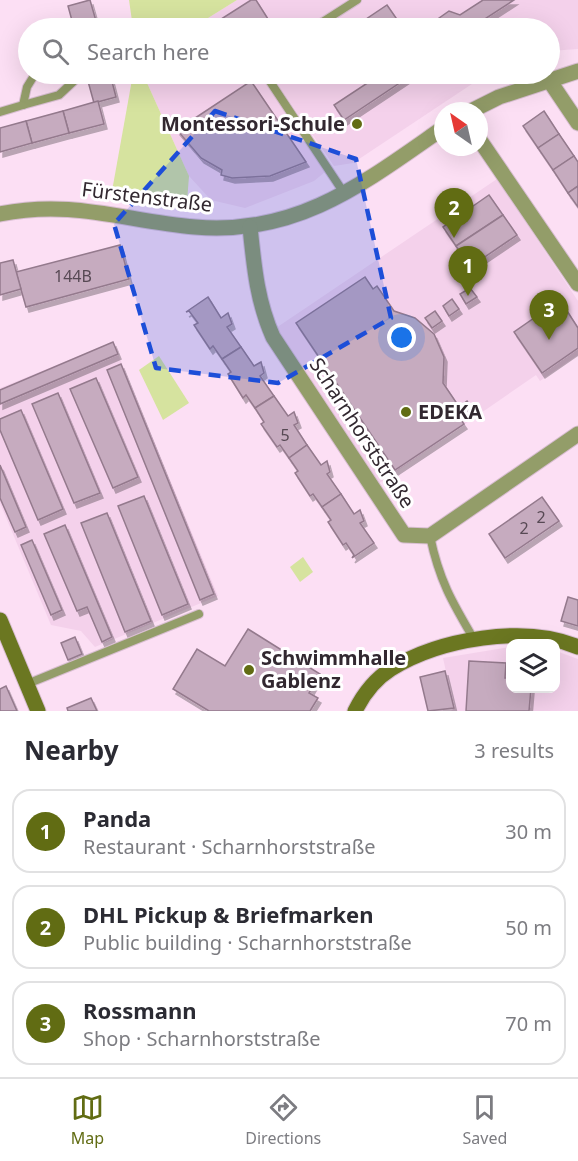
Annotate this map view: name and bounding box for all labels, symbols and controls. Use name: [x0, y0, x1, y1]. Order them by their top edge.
search box: [18, 18, 560, 84]
icon: search: [39, 35, 72, 68]
text: Search here: [87, 36, 209, 66]
north arrow: [434, 102, 488, 156]
place label: Montessori-Schule: [161, 110, 345, 137]
marker: Montessori-Schule: [350, 117, 364, 131]
street label: Fürstenstraße: [80, 175, 214, 218]
pin: 2: [434, 188, 474, 238]
pin: 1: [448, 246, 488, 296]
house number: 144B: [54, 265, 92, 287]
pin: 3: [530, 290, 568, 340]
your location: [387, 323, 416, 352]
street label: Scharnhorststraße: [304, 352, 421, 513]
place label: EDEKA: [418, 398, 482, 425]
marker: EDEKA: [399, 405, 413, 419]
house number: 5: [280, 424, 290, 446]
house number: 2: [536, 506, 546, 528]
house number: 2: [519, 517, 529, 539]
map controls: [506, 639, 560, 693]
button: layers: [506, 639, 560, 693]
place label: Schwimmhalle Gablenz: [261, 644, 406, 694]
marker: Schwimmhalle Gablenz: [242, 663, 256, 677]
text: Nearby: [24, 732, 119, 768]
text: 3 results: [474, 737, 554, 764]
text: Panda: [83, 803, 151, 833]
text: 1: [40, 818, 51, 845]
text: 30 m: [505, 818, 552, 845]
text: Restaurant · Scharnhorststraße: [83, 833, 376, 860]
text: DHL Pickup & Briefmarken: [83, 899, 374, 929]
text: 2: [40, 914, 51, 941]
text: 50 m: [505, 914, 552, 941]
text: Public building · Scharnhorststraße: [83, 929, 412, 956]
text: Rossmann: [83, 995, 197, 1025]
text: 3: [40, 1010, 51, 1037]
text: 70 m: [505, 1010, 552, 1037]
text: Shop · Scharnhorststraße: [83, 1025, 321, 1052]
tab: Map: [71, 1091, 104, 1149]
tab: Directions: [245, 1091, 321, 1149]
tab: Saved: [463, 1091, 507, 1149]

